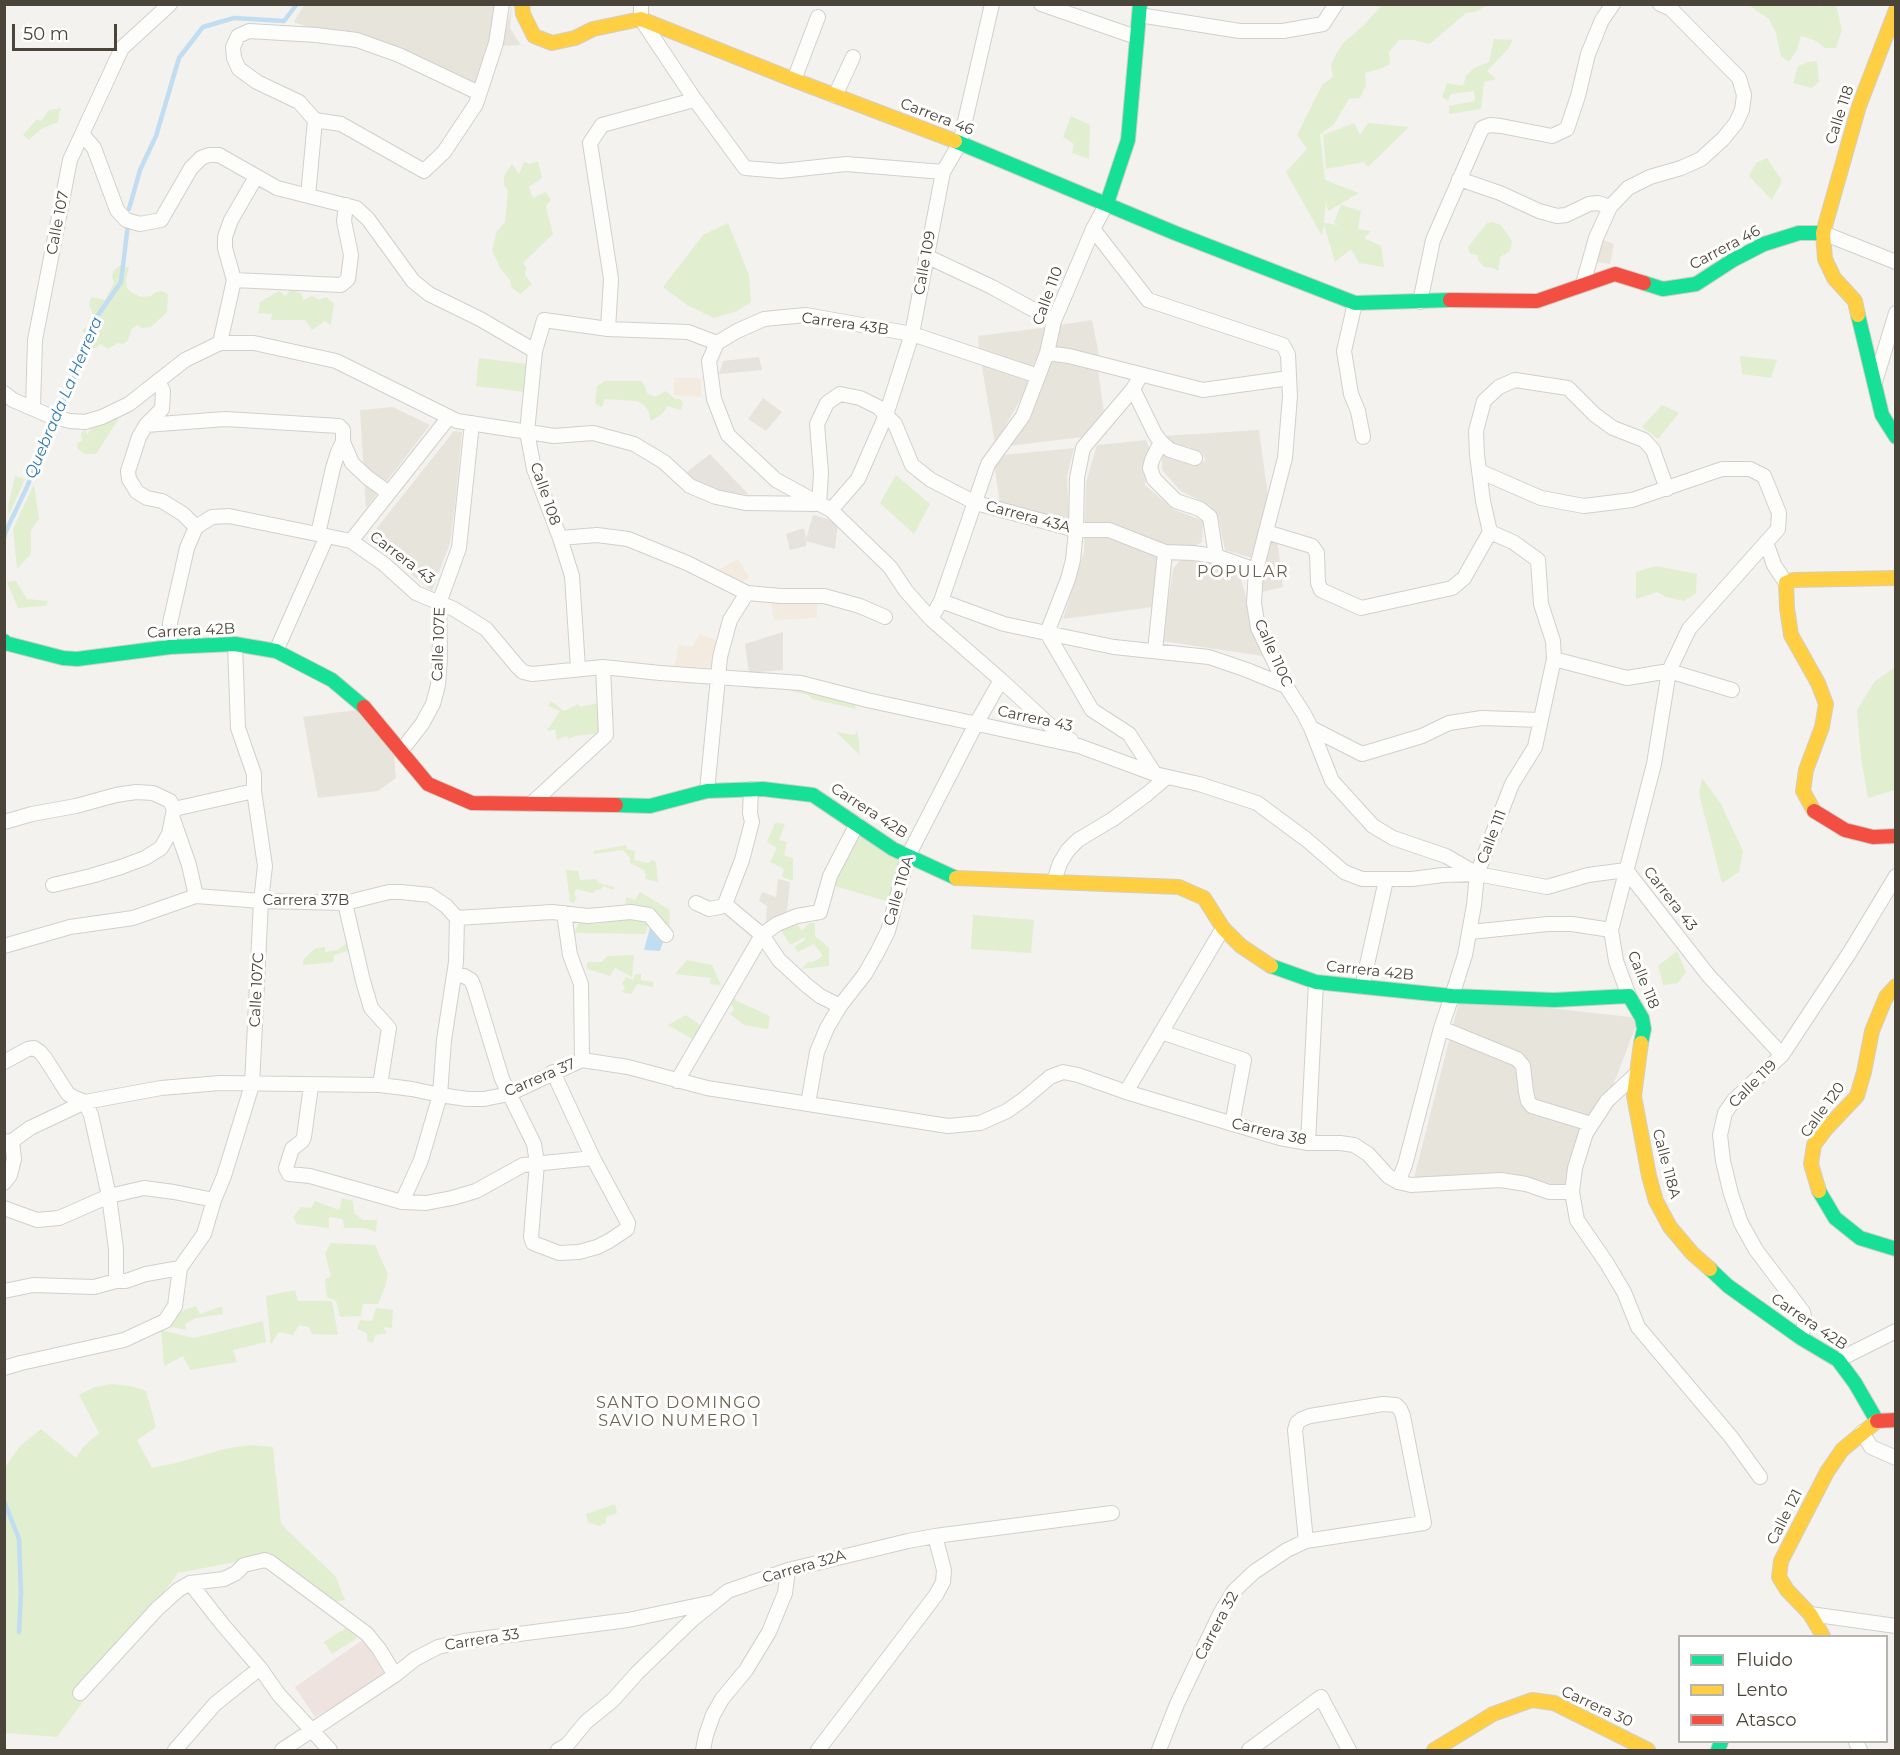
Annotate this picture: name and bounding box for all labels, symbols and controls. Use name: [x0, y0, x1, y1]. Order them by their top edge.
scale bar: [15, 12, 120, 50]
text: 50 m: [23, 23, 69, 45]
street label: Calle 118: [1822, 83, 1858, 147]
street label: Carrera 46: [898, 95, 976, 139]
street label: Calle 107: [43, 190, 73, 256]
street label: Carrera 46: [1687, 222, 1763, 274]
street label: Calle 109: [911, 229, 939, 297]
street label: Calle 110: [1029, 264, 1067, 328]
street label: Carrera 43B: [800, 309, 890, 339]
water label: Quebrada La Herrera: [21, 314, 107, 482]
street label: Calle 108: [526, 460, 564, 528]
street label: Carrera 43A: [984, 497, 1072, 537]
street label: Carrera 43: [366, 528, 438, 588]
district label: POPULAR: [1197, 562, 1289, 582]
street label: Calle 107E: [429, 606, 449, 682]
street label: Calle 110C: [1250, 617, 1296, 689]
street label: Carrera 42B: [147, 620, 235, 642]
street label: Carrera 43: [996, 702, 1074, 736]
street label: Carrera 42B: [827, 779, 911, 843]
street label: Calle 111: [1473, 807, 1511, 867]
street label: Calle 110A: [880, 854, 918, 928]
street label: Carrera 43: [1639, 863, 1701, 935]
street label: Carrera 37B: [263, 892, 349, 910]
street label: Calle 118: [1623, 948, 1663, 1012]
street label: Calle 107C: [246, 952, 268, 1028]
street label: Carrera 42B: [1325, 957, 1415, 985]
street label: Carrera 37: [502, 1055, 578, 1101]
street label: Calle 119: [1725, 1056, 1781, 1112]
street label: Calle 120: [1797, 1079, 1849, 1141]
street label: Carrera 38: [1230, 1115, 1308, 1149]
street label: Calle 118A: [1648, 1127, 1684, 1201]
street label: Carrera 42B: [1767, 1290, 1851, 1354]
district label: SANTO DOMINGO SAVIO NUMERO 1: [596, 1393, 762, 1431]
street label: Calle 121: [1763, 1486, 1807, 1548]
street label: Carrera 32A: [760, 1546, 848, 1588]
street label: Carrera 32: [1191, 1589, 1243, 1663]
street label: Carrera 33: [443, 1625, 521, 1655]
legend: [1678, 1635, 1888, 1743]
text: Fluido: [1736, 1649, 1793, 1671]
text: Lento: [1736, 1679, 1788, 1701]
street label: Carrera 30: [1558, 1683, 1636, 1731]
text: Atasco: [1736, 1709, 1796, 1731]

